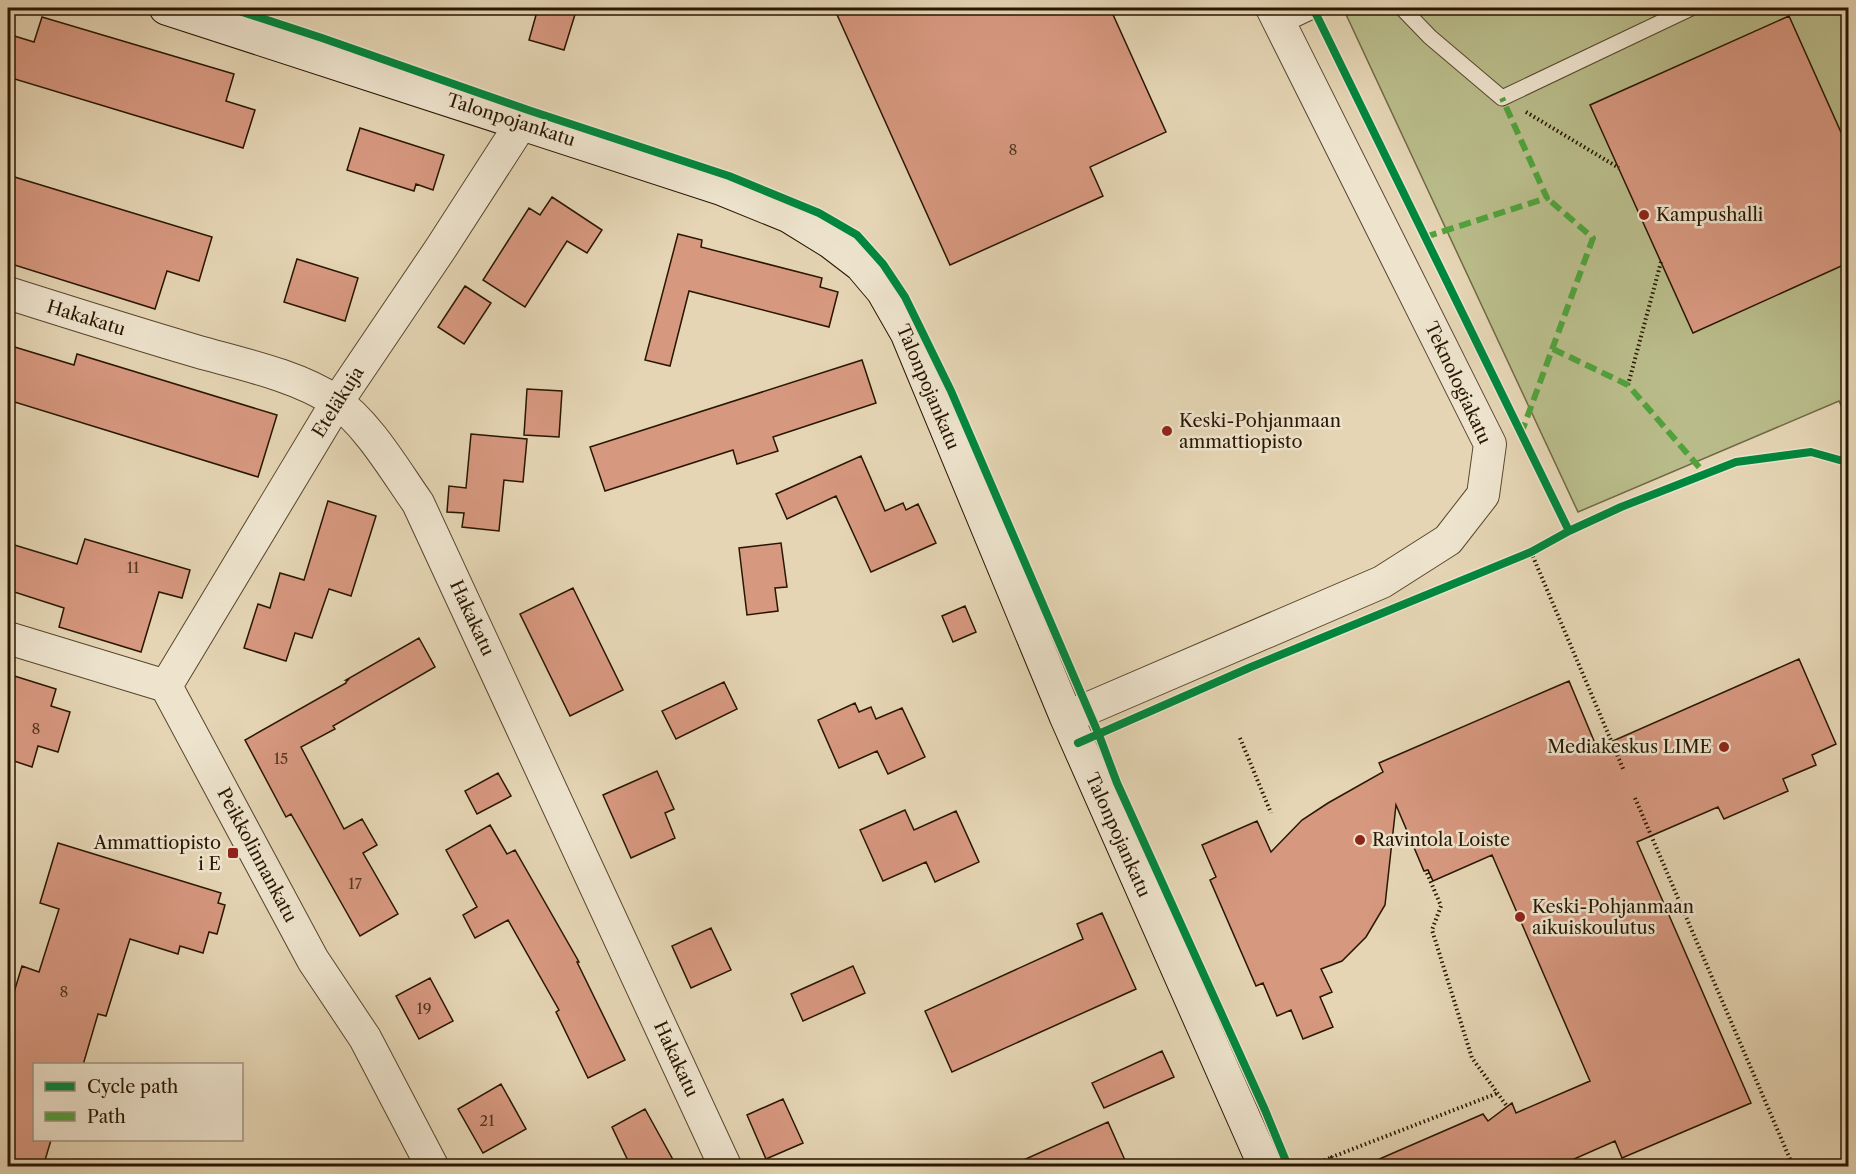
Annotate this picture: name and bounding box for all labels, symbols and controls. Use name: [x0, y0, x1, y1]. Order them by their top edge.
street label: Talonpojankatu: [444, 89, 578, 151]
house number: 8: [1009, 140, 1018, 159]
place label: Kampushalli: [1656, 204, 1764, 226]
marker: Kampushalli: [1637, 208, 1651, 222]
street label: Hakakatu: [44, 296, 128, 340]
street label: Teknologiakatu: [1420, 318, 1496, 448]
street label: Talonpojankatu: [892, 321, 964, 453]
street label: Eteläkuja: [308, 362, 369, 442]
place label: Keski-Pohjanmaan ammattiopisto: [1179, 410, 1341, 453]
marker: Keski-Pohjanmaan ammattiopisto: [1160, 424, 1174, 438]
house number: 11: [127, 558, 140, 577]
street label: Hakakatu: [445, 577, 499, 659]
house number: 8: [32, 719, 41, 738]
place label: Mediakeskus LIME: [1547, 736, 1712, 758]
marker: Mediakeskus LIME: [1717, 740, 1731, 754]
house number: 15: [274, 749, 288, 768]
street label: Talonpojankatu: [1081, 769, 1155, 901]
street label: Peikkolinnankatu: [212, 784, 302, 926]
place label: Ravintola Loiste: [1372, 829, 1510, 851]
place label: Ammattiopisto i E: [93, 832, 221, 875]
marker: Ravintola Loiste: [1353, 833, 1367, 847]
marker: Ammattiopisto i E: [226, 846, 240, 860]
house number: 17: [348, 874, 362, 893]
place label: Keski-Pohjanmaan aikuiskoulutus: [1532, 896, 1694, 939]
marker: Keski-Pohjanmaan aikuiskoulutus: [1513, 910, 1527, 924]
house number: 8: [60, 982, 69, 1001]
house number: 19: [416, 999, 432, 1018]
street label: Hakakatu: [649, 1018, 703, 1100]
legend: [33, 1063, 243, 1141]
text: Cycle path: [87, 1076, 178, 1098]
text: Path: [87, 1106, 126, 1128]
house number: 21: [480, 1111, 495, 1130]

